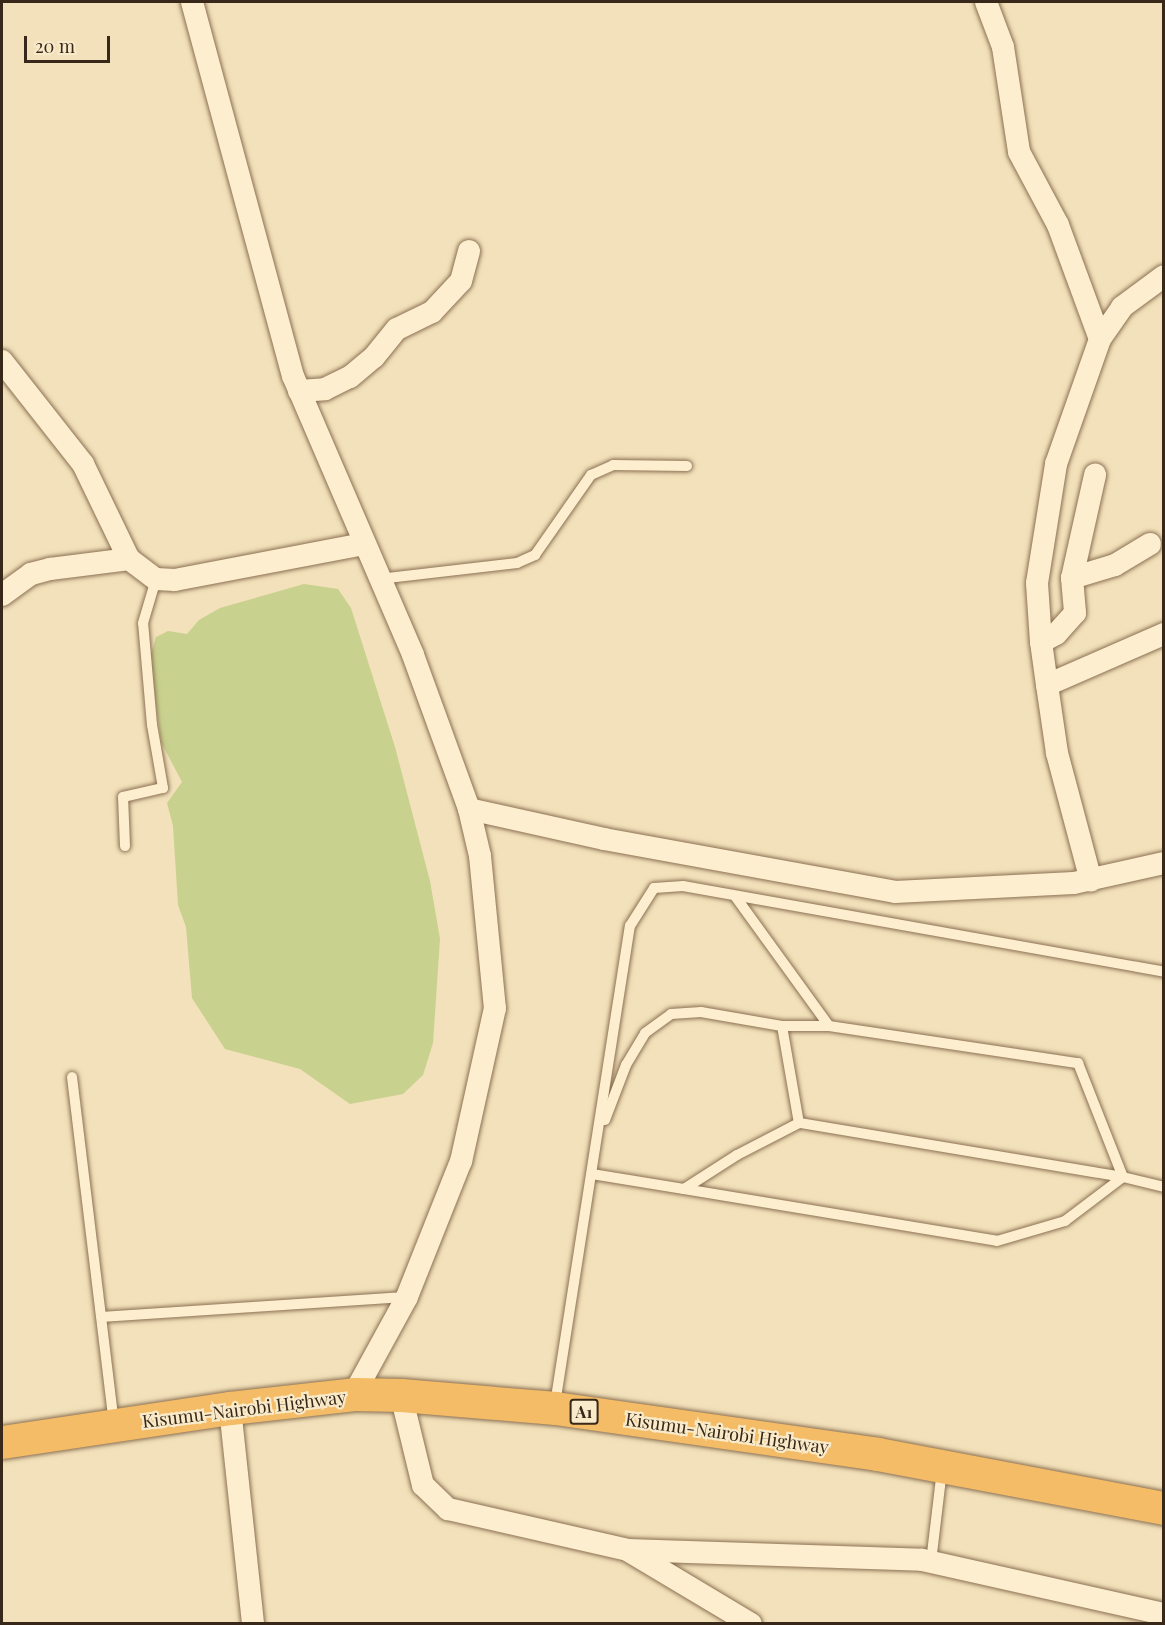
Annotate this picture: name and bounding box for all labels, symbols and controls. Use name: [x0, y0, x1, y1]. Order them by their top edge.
scale bar: [27, 24, 112, 62]
text: 20 m: [35, 34, 75, 58]
street label: Kisumu-Nairobi Highway: [141, 1386, 347, 1432]
road number: A1: [569, 1399, 599, 1425]
street label: Kisumu-Nairobi Highway: [624, 1408, 830, 1458]

